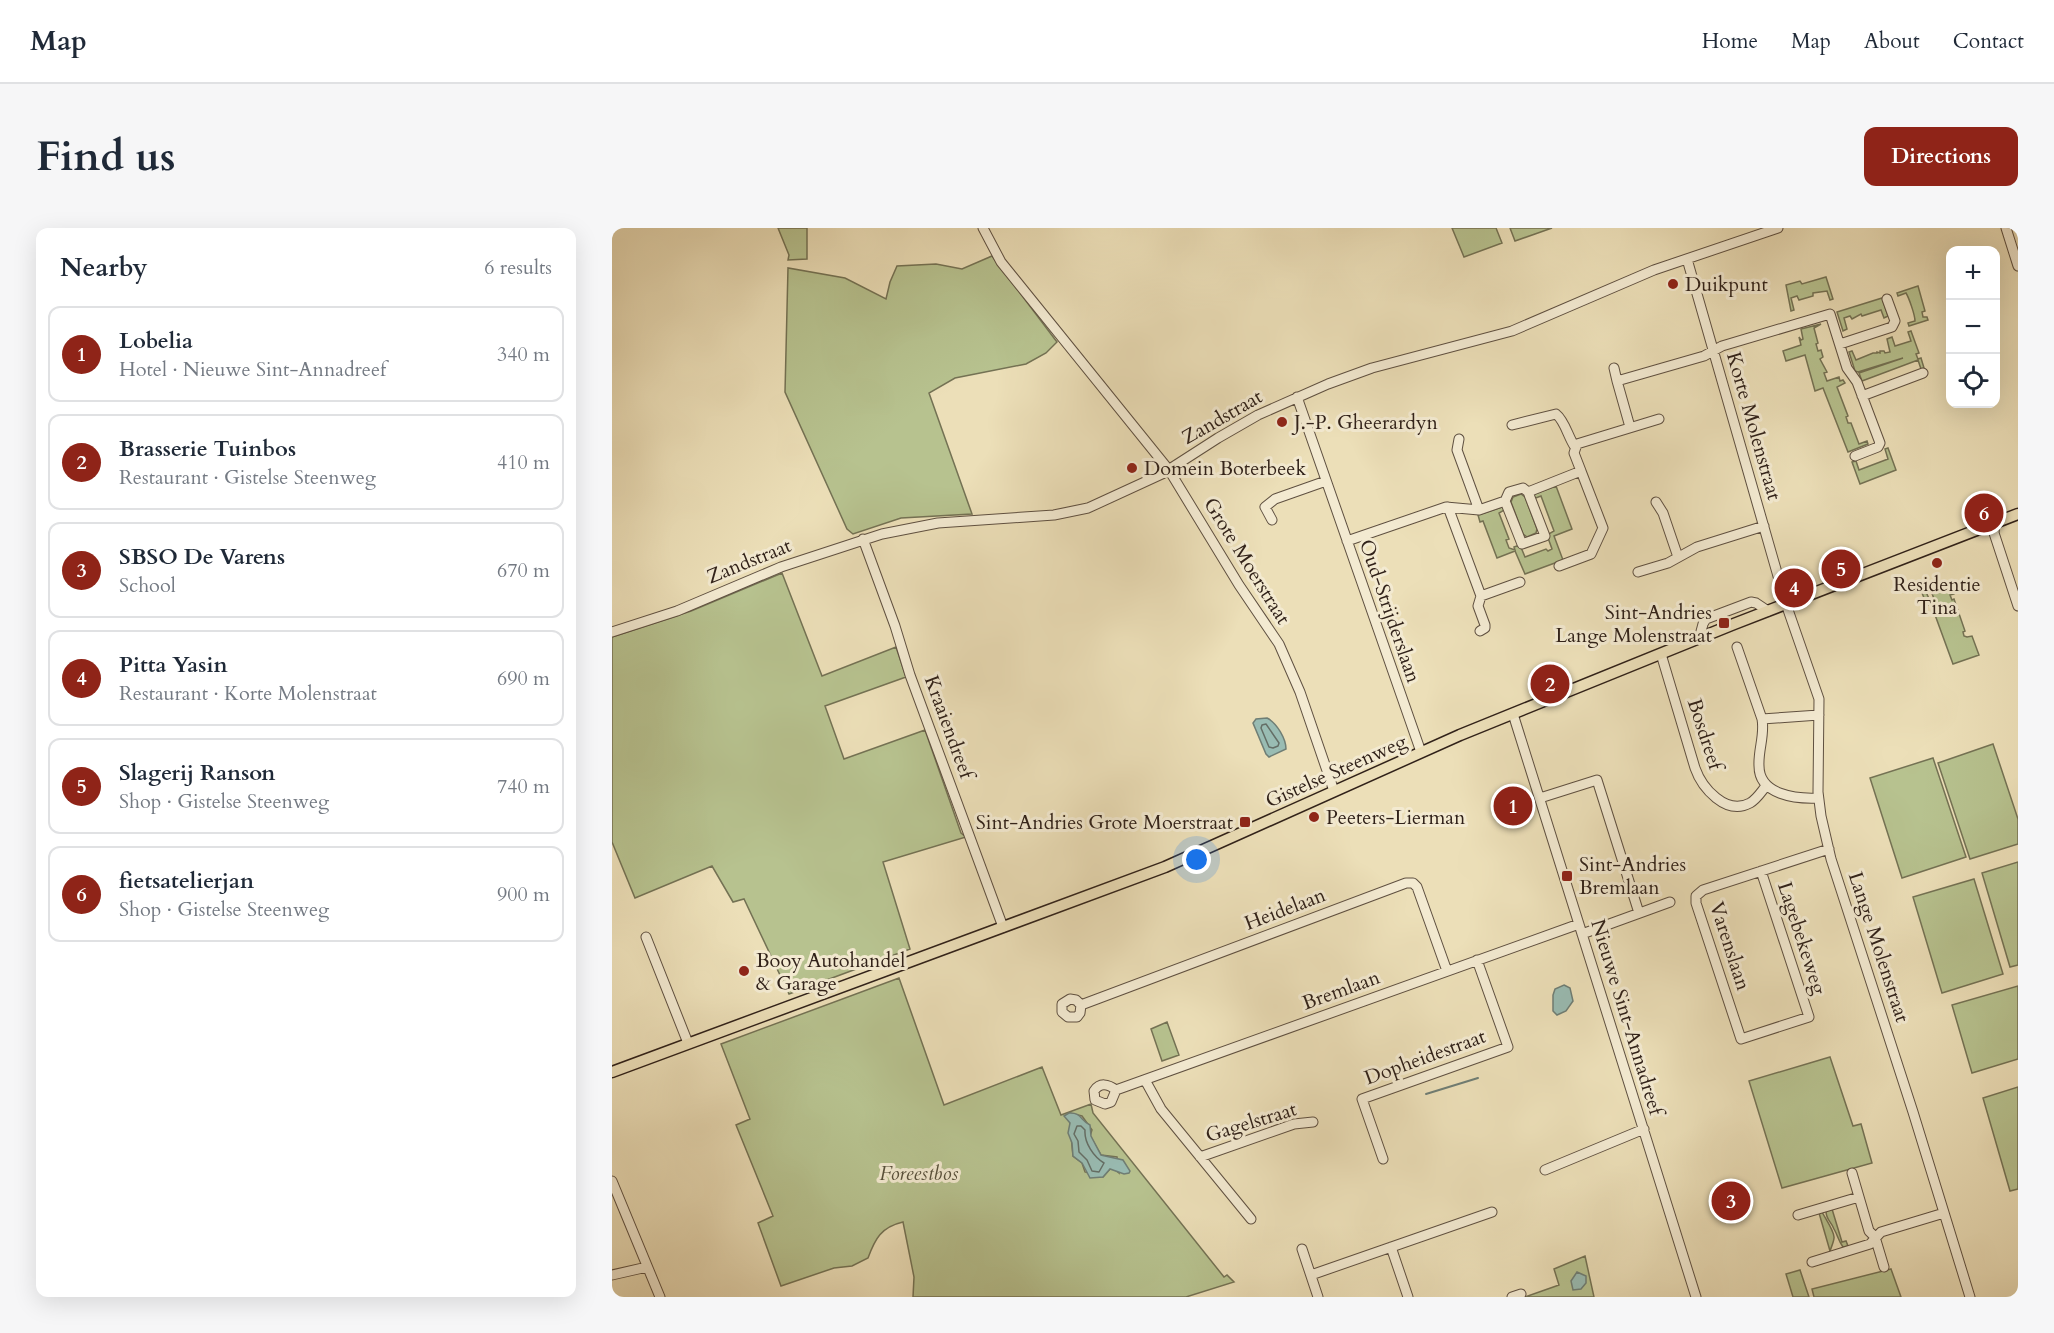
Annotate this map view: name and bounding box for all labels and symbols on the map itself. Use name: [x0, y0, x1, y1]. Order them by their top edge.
place label: Duikpunt: [1685, 271, 1769, 298]
marker: Duikpunt: [1666, 277, 1680, 291]
street label: Korte Molenstraat: [1720, 349, 1788, 504]
street label: Zandstraat: [1177, 383, 1268, 451]
place label: J.-P. Gheerardyn: [1291, 409, 1438, 436]
marker: J.-P. Gheerardyn: [1275, 415, 1289, 429]
place label: Domein Boterbeek: [1144, 455, 1306, 482]
marker: Domein Boterbeek: [1125, 461, 1139, 475]
pin: 6: [1964, 490, 2004, 536]
street label: Grote Moerstraat: [1197, 493, 1297, 630]
street label: Zandstraat: [703, 532, 796, 590]
street label: Oud-Strijderslaan: [1353, 536, 1427, 687]
pin: 5: [1822, 546, 1860, 592]
marker: Residentie Tina: [1930, 556, 1944, 570]
pin: 4: [1774, 566, 1814, 610]
place label: Residentie Tina: [1893, 571, 1981, 621]
place label: Sint-Andries Lange Molenstraat: [1555, 599, 1713, 649]
marker: Sint-Andries Lange Molenstraat: [1717, 616, 1731, 630]
pin: 2: [1530, 662, 1570, 706]
street label: Kraaiendreef: [918, 672, 981, 785]
street label: Bosdreef: [1681, 695, 1730, 776]
street label: Gistelse Steenweg: [1261, 727, 1412, 814]
pin: 1: [1494, 784, 1532, 828]
place label: Peeters-Lierman: [1326, 804, 1466, 831]
place label: Sint-Andries Grote Moerstraat: [976, 809, 1234, 836]
marker: Peeters-Lierman: [1307, 810, 1321, 824]
marker: Sint-Andries Grote Moerstraat: [1238, 815, 1252, 829]
your location: [1182, 845, 1211, 874]
place label: Sint-Andries Bremlaan: [1579, 851, 1686, 901]
street label: Lange Molenstraat: [1842, 868, 1916, 1026]
marker: Sint-Andries Bremlaan: [1560, 869, 1574, 883]
street label: Lagebekeweg: [1771, 878, 1833, 999]
street label: Heidelaan: [1241, 881, 1330, 937]
street label: Varenslaan: [1703, 898, 1757, 994]
street label: Nieuwe Sint-Annadreef: [1584, 916, 1670, 1121]
place label: Booy Autohandel & Garage: [756, 947, 905, 997]
street label: Bremlaan: [1299, 963, 1384, 1016]
marker: Booy Autohandel & Garage: [737, 964, 751, 978]
street label: Dopheidestraat: [1361, 1022, 1490, 1091]
street label: Gagelstraat: [1202, 1095, 1300, 1149]
park label: Foreestbos: [880, 1160, 959, 1187]
pin: 3: [1712, 1178, 1750, 1224]

